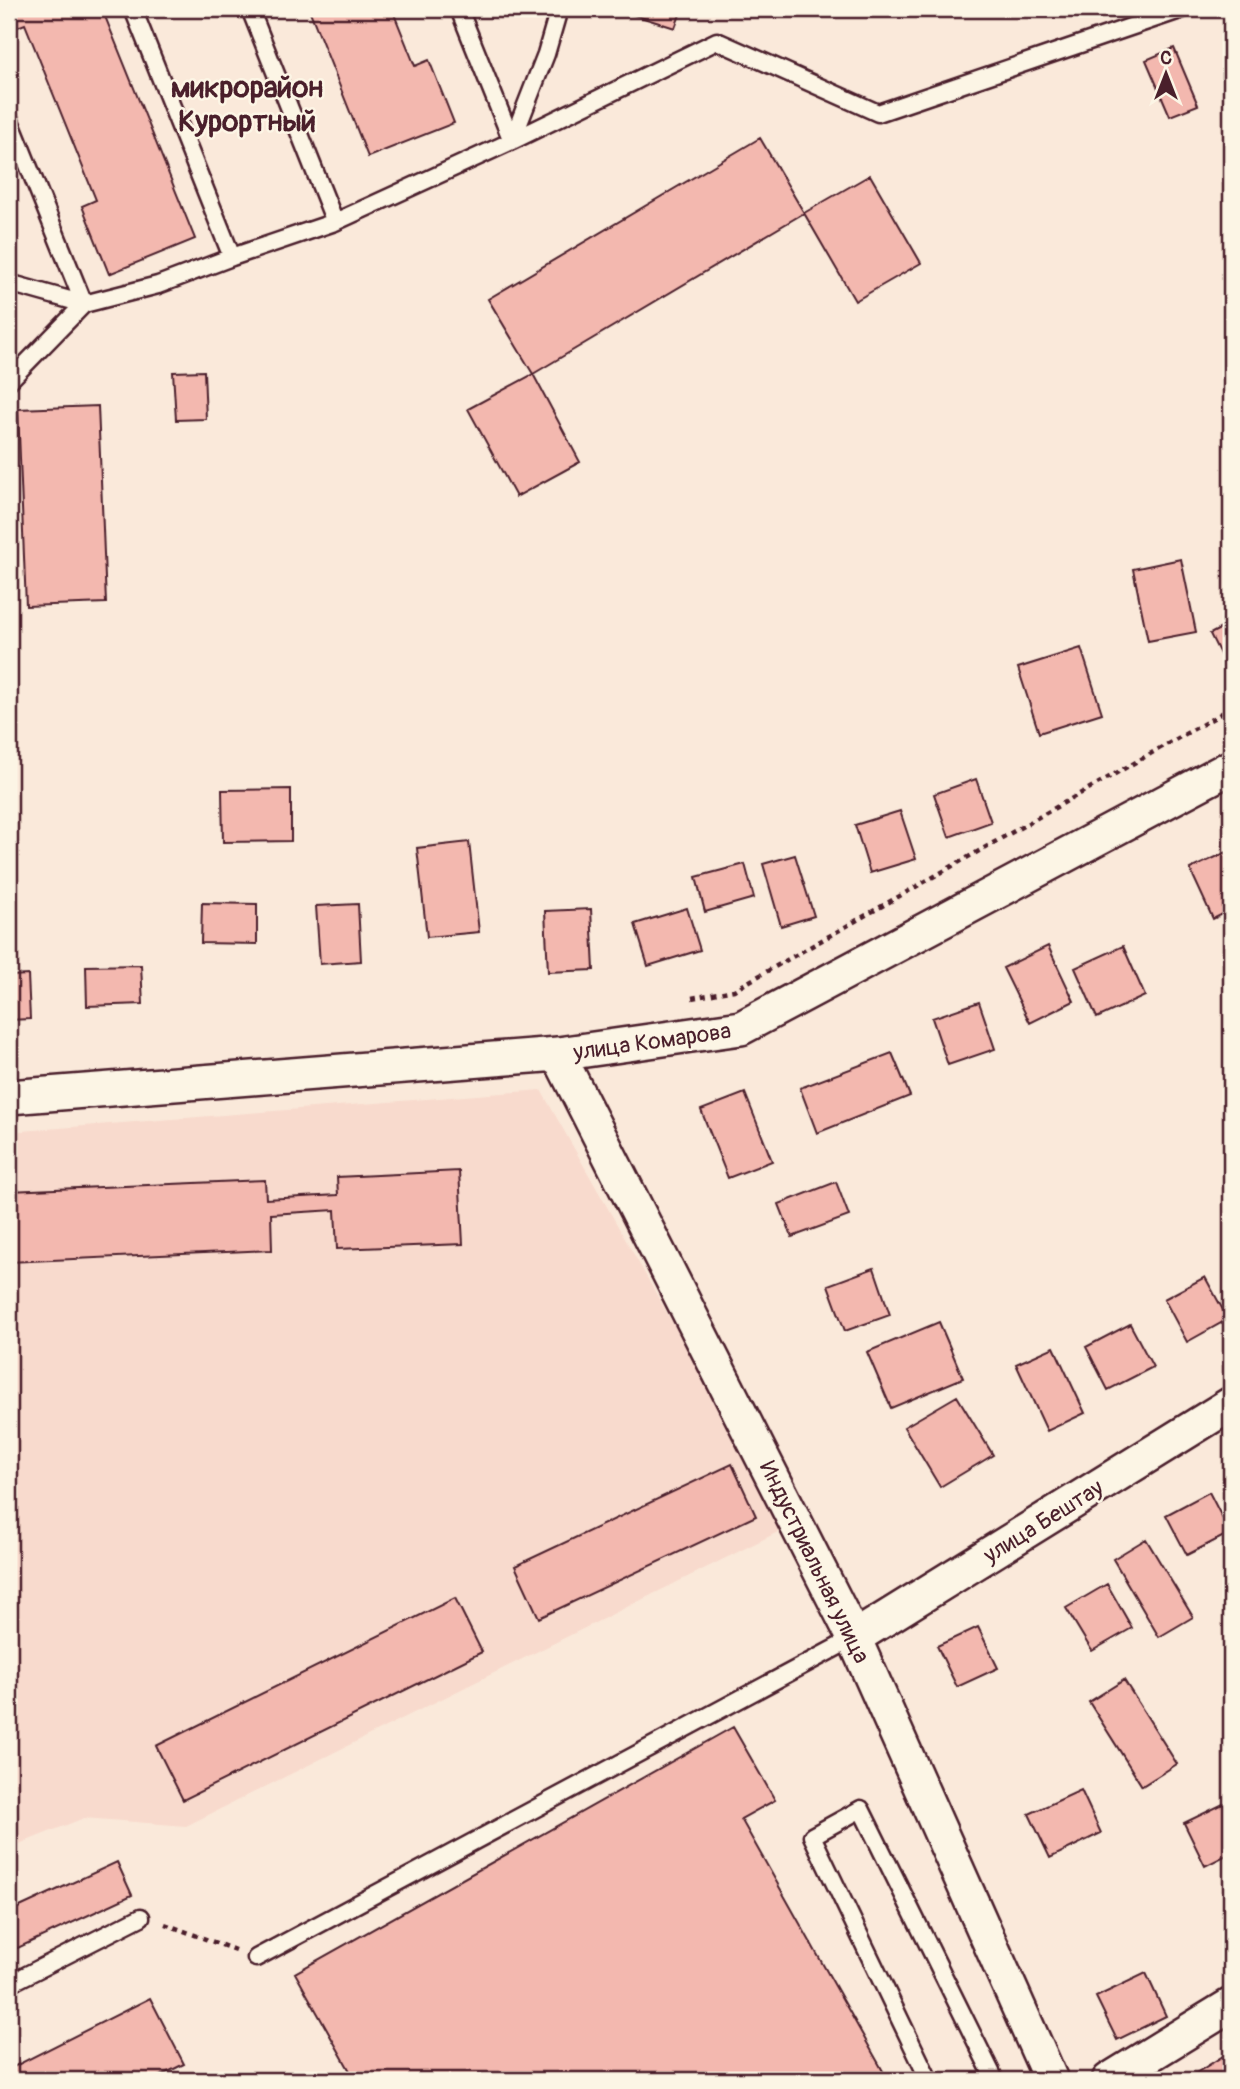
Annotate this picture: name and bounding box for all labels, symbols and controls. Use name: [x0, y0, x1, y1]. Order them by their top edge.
north arrow: [1132, 38, 1202, 108]
text: С: [1160, 46, 1172, 70]
district label: микрорайон Курортный: [171, 69, 323, 140]
street label: улица Комарова: [570, 1016, 733, 1067]
street label: Индустриальная улица: [753, 1456, 876, 1668]
street label: улица Бештау: [977, 1473, 1109, 1570]

